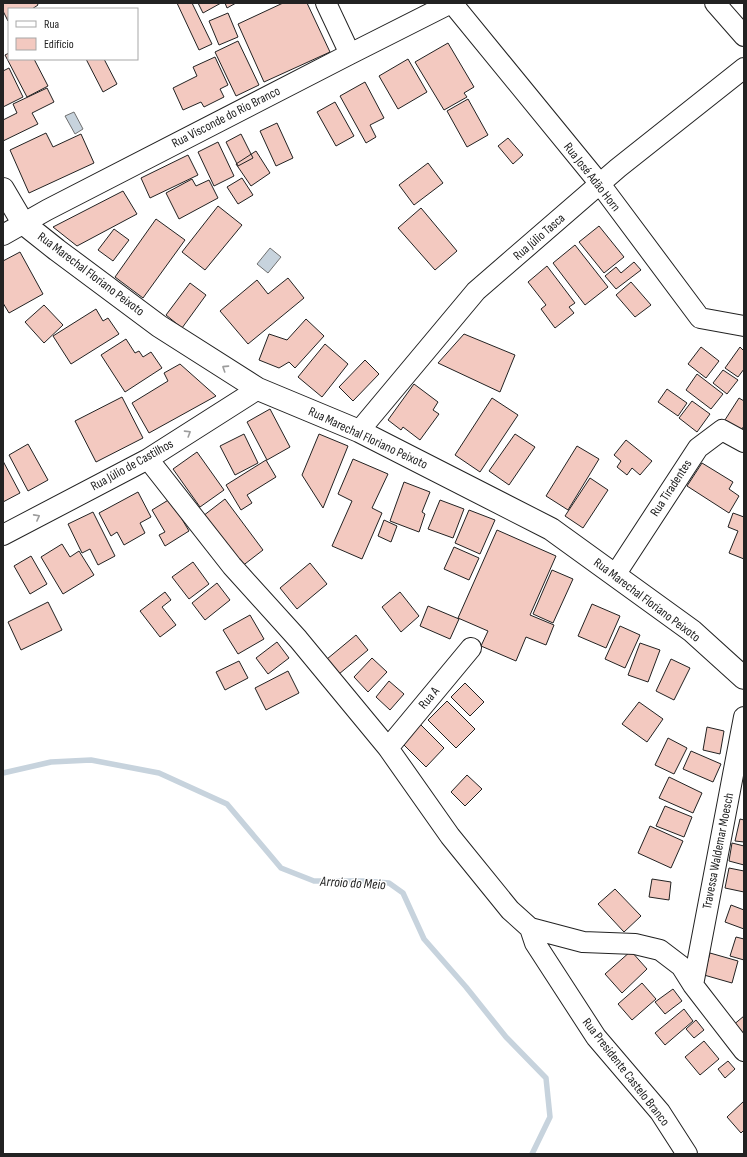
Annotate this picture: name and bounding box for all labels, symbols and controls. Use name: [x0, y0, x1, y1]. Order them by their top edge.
legend: [8, 8, 138, 60]
text: Rua: [44, 17, 60, 32]
text: Edifício: [44, 37, 74, 52]
street label: Rua Visconde do Rio Branco: [169, 83, 283, 151]
street label: Rua José Adão Horn: [560, 139, 624, 215]
street label: Rua Júlio Tasca: [510, 210, 568, 264]
street label: Rua Marechal Floriano Peixoto: [34, 229, 148, 319]
one-way arrow: [222, 365, 229, 373]
street label: Rua Marechal Floriano Peixoto: [306, 403, 430, 473]
one-way arrow: [184, 431, 191, 438]
street label: Rua Júlio de Castilhos: [88, 436, 176, 494]
street label: Rua Tiradentes: [647, 456, 696, 520]
one-way arrow: [33, 514, 41, 522]
street label: Rua Marechal Floriano Peixoto: [590, 555, 704, 645]
street label: Rua A: [415, 683, 443, 712]
street label: Travessa Waldemar Moesch: [699, 791, 737, 911]
water label: Arroio do Meio: [319, 873, 386, 893]
street label: Rua Presidente Castelo Branco: [579, 1015, 673, 1129]

